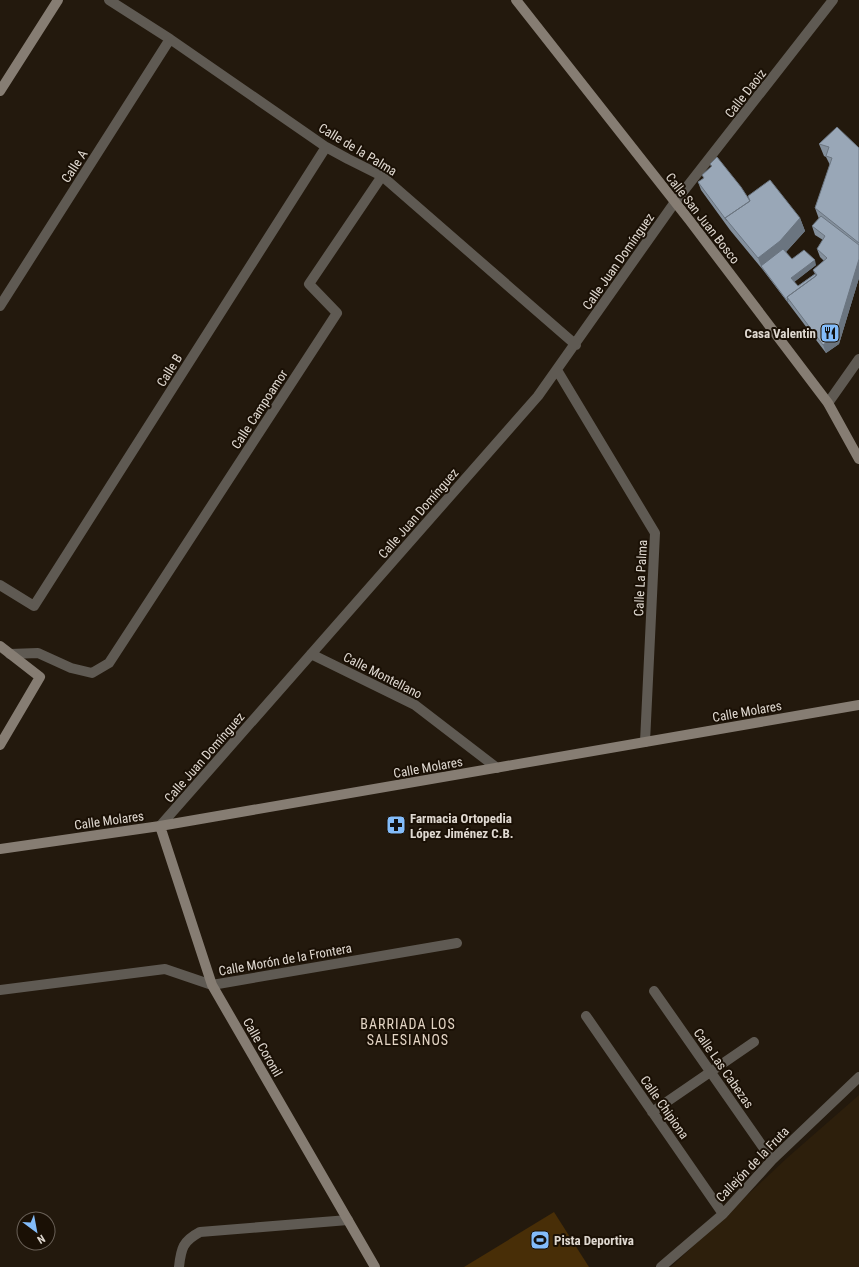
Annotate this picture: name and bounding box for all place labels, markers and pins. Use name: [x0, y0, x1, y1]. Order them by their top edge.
restaurant icon: Casa Valentin: [819, 322, 841, 344]
place label: Casa Valentin: [745, 326, 816, 341]
place label: Farmacia Ortopedia López Jiménez C.B.: [410, 811, 513, 841]
pharmacy icon: Farmacia Ortopedia López Jiménez C.B.: [385, 814, 407, 836]
sports icon: Pista Deportiva: [529, 1229, 551, 1251]
place label: Pista Deportiva: [554, 1233, 634, 1248]

